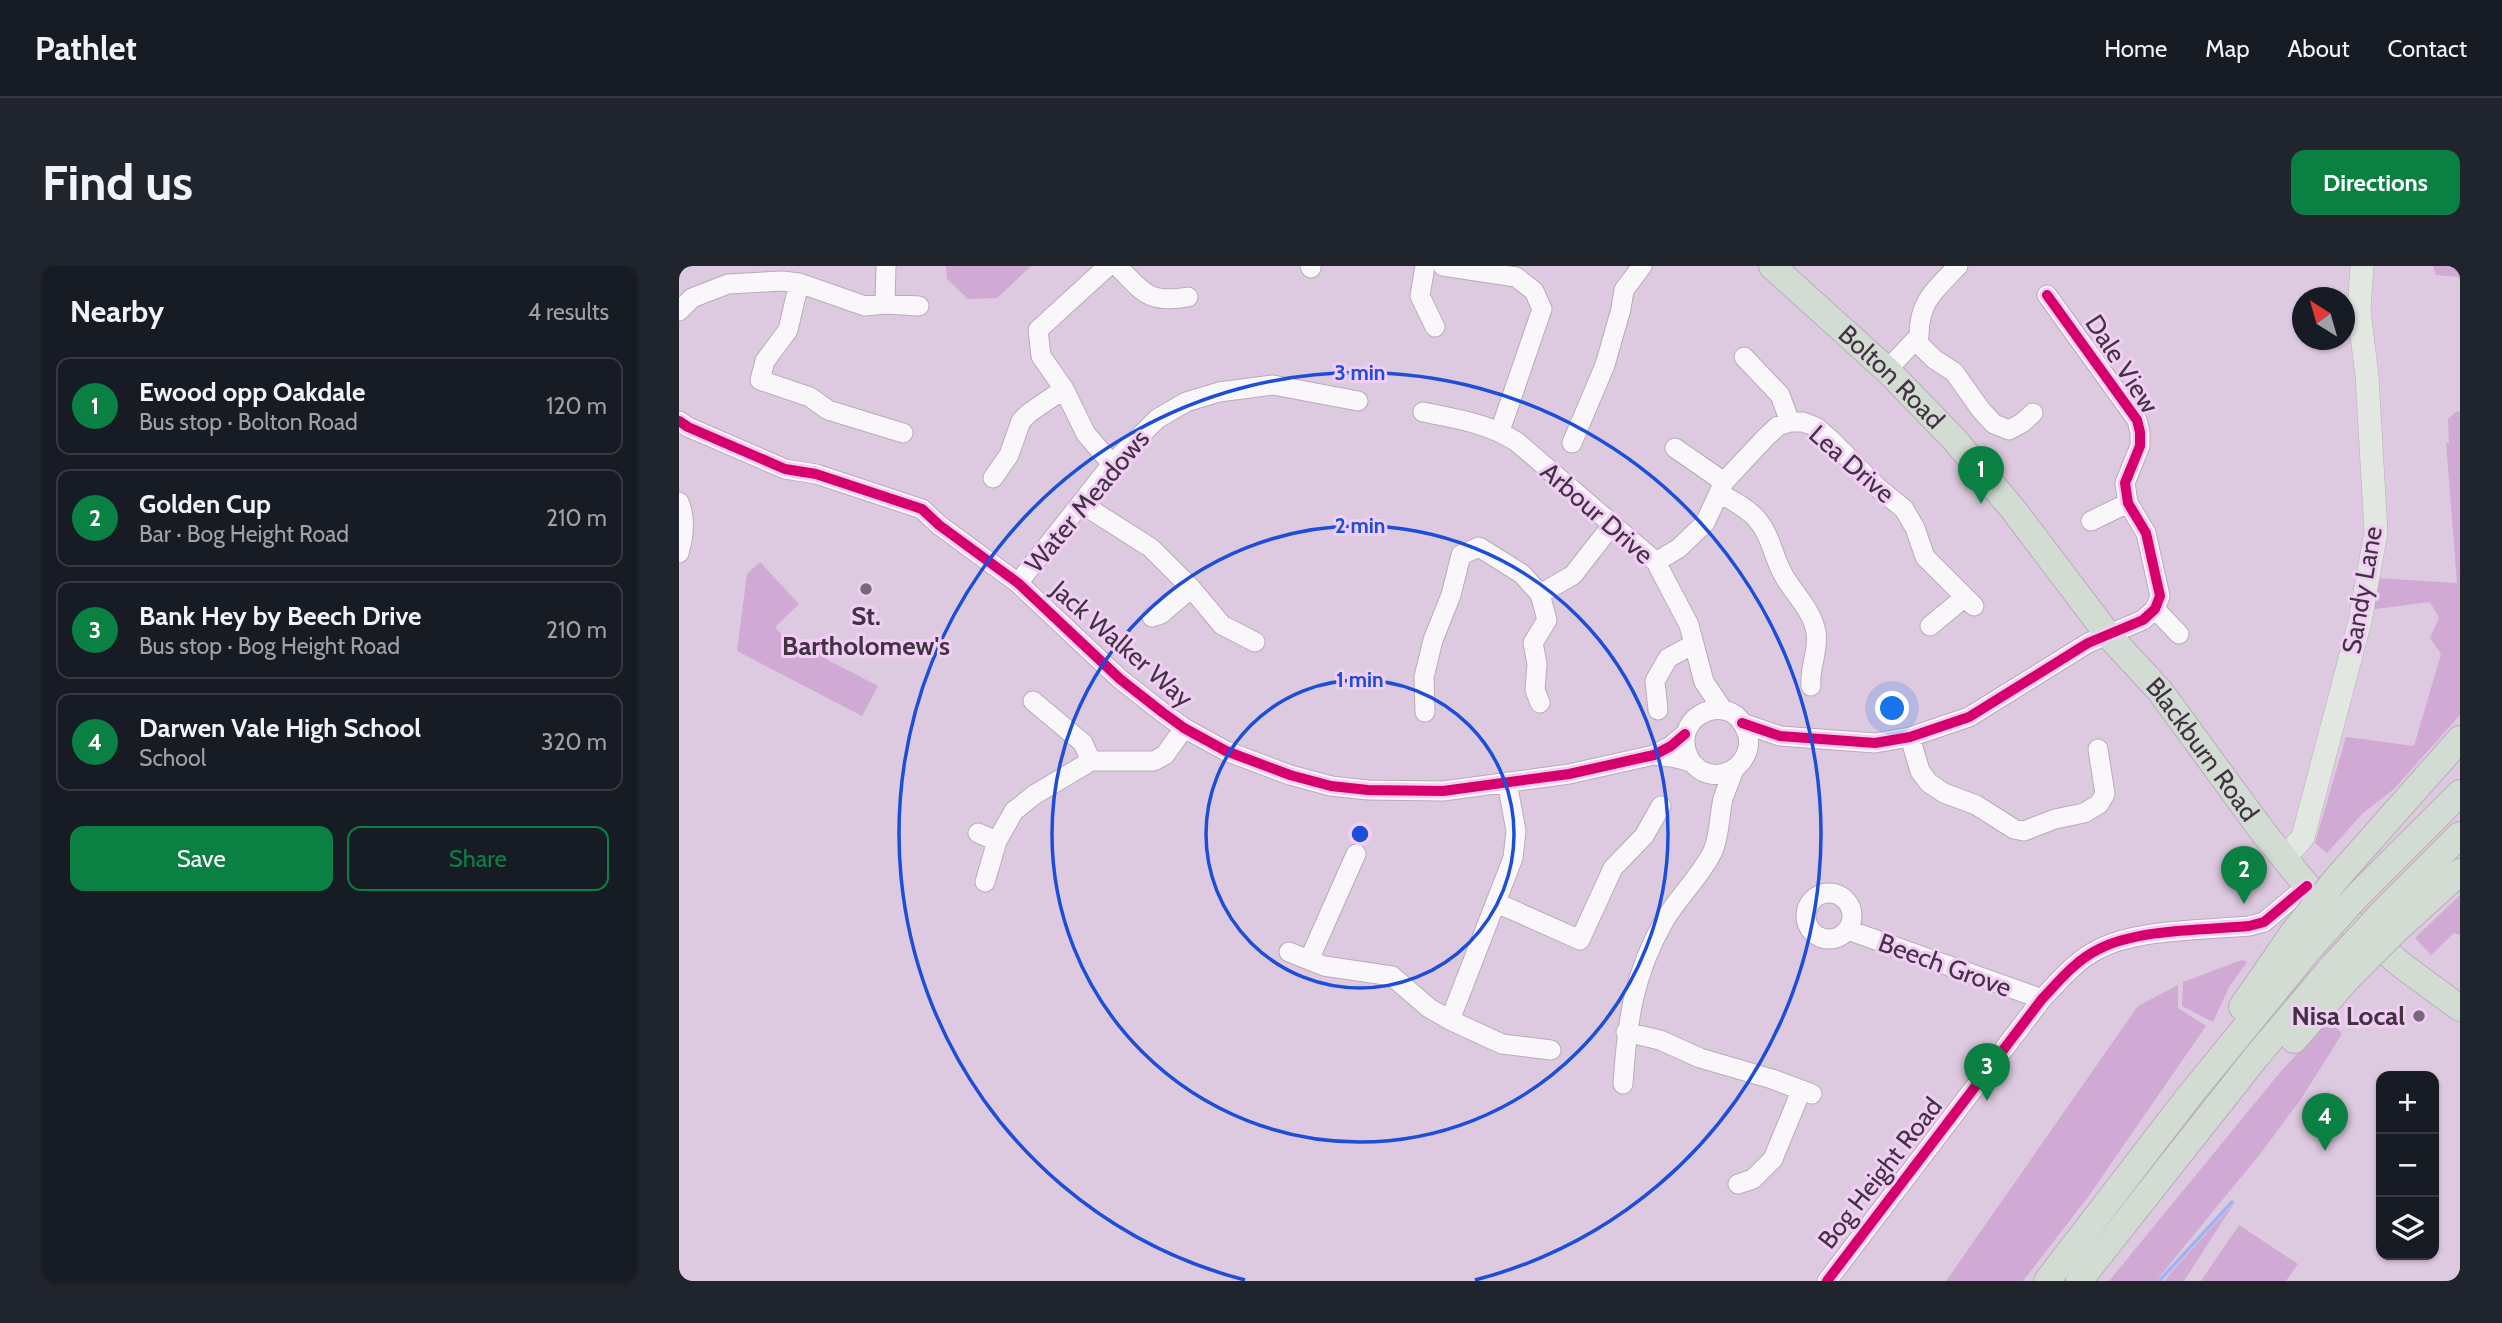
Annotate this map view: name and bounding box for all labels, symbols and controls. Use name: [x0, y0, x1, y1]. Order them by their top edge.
text: Pathlet: [35, 28, 137, 68]
text: Home: [2104, 34, 2167, 63]
text: Map: [2205, 34, 2250, 63]
text: About: [2288, 34, 2350, 63]
text: Contact: [2388, 34, 2467, 63]
button: Directions: [2291, 150, 2460, 215]
text: Find us: [42, 153, 193, 212]
north arrow: [2292, 287, 2355, 350]
text: Nearby: [70, 293, 164, 330]
text: 4 results: [528, 298, 609, 326]
street label: Dale View: [2078, 309, 2166, 419]
street label: Bolton Road: [1832, 318, 1951, 436]
text: 3 min: [1335, 360, 1385, 385]
text: Ewood opp Oakdale: [139, 376, 365, 408]
text: 1: [91, 392, 99, 420]
text: 120 m: [546, 392, 607, 420]
text: Bus stop · Bolton Road: [139, 408, 358, 436]
street label: Lea Drive: [1803, 418, 1901, 510]
street label: Water Meadows: [1018, 423, 1156, 579]
pin: 1: [1958, 446, 2004, 504]
street label: Arbour Drive: [1534, 455, 1660, 571]
text: Golden Cup: [139, 488, 271, 520]
text: 2: [89, 504, 101, 532]
text: 210 m: [546, 504, 607, 532]
text: 2 min: [1335, 513, 1385, 538]
text: Bar · Bog Height Road: [139, 520, 349, 548]
street label: Sandy Lane: [2335, 524, 2389, 656]
street label: Jack Walker Way: [1044, 573, 1199, 714]
marker: St. Bartholomew's: [858, 581, 874, 597]
text: Bank Hey by Beech Drive: [139, 600, 422, 632]
place label: St. Bartholomew's: [782, 600, 950, 662]
text: 3: [89, 616, 101, 644]
text: 210 m: [546, 616, 607, 644]
text: Bus stop · Bog Height Road: [139, 632, 400, 660]
text: 1 min: [1336, 667, 1384, 692]
street label: Blackburn Road: [2139, 670, 2266, 827]
your location: [1875, 691, 1909, 725]
text: Darwen Vale High School: [139, 712, 421, 744]
text: 4: [88, 728, 102, 756]
text: 320 m: [541, 728, 607, 756]
text: School: [139, 744, 206, 772]
centre of rings: [1348, 822, 1372, 846]
button: Save: [70, 826, 333, 891]
button: Share: [347, 826, 609, 891]
pin: 2: [2221, 846, 2267, 904]
street label: Beech Grove: [1874, 926, 2016, 1004]
place label: Nisa Local: [2292, 1000, 2405, 1032]
marker: Nisa Local: [2411, 1008, 2427, 1024]
pin: 3: [1964, 1043, 2010, 1101]
map controls: [2376, 1071, 2439, 1260]
button: +: [2376, 1071, 2439, 1134]
street label: Bog Height Road: [1811, 1091, 1949, 1255]
pin: 4: [2302, 1093, 2348, 1151]
button: −: [2376, 1134, 2439, 1197]
button: layers: [2376, 1197, 2439, 1260]

